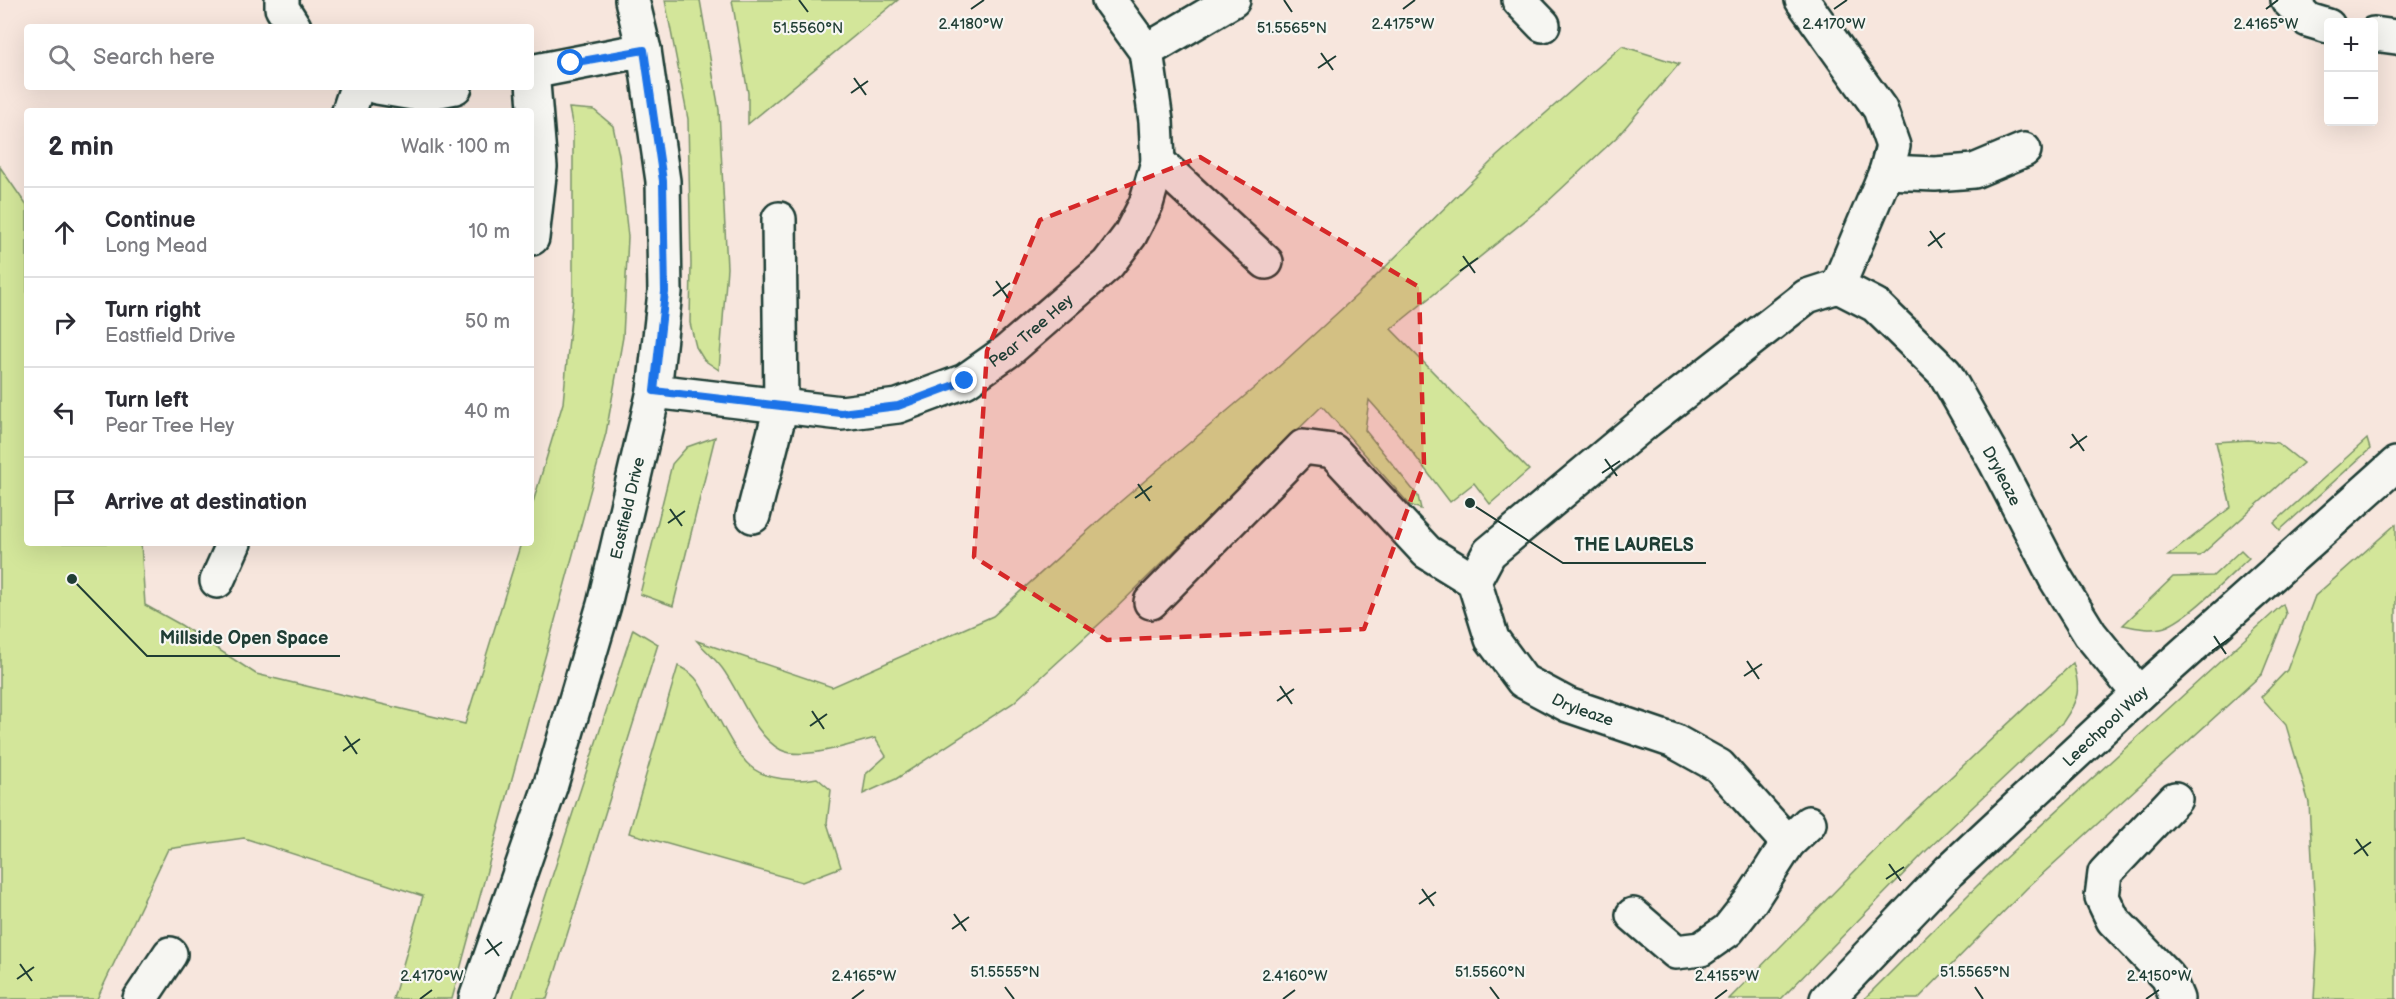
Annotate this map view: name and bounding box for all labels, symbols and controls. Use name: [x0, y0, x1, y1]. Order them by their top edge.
text: 2.4180°W: [939, 15, 1004, 34]
text: 2.4175°W: [1371, 15, 1435, 34]
text: 2.4170°W: [1802, 15, 1866, 34]
text: 2.4165°W: [2234, 15, 2299, 34]
map controls: [2324, 18, 2378, 126]
button: +: [2324, 18, 2378, 72]
text: 51.5560°N: [773, 19, 843, 38]
text: 51.5565°N: [1257, 19, 1327, 38]
search box: [24, 24, 534, 90]
icon: search: [45, 41, 78, 74]
text: Search here: [93, 44, 215, 71]
route start: [557, 49, 583, 75]
button: −: [2324, 72, 2378, 126]
text: 2 min: [48, 132, 114, 163]
text: Walk · 100 m: [401, 135, 510, 159]
text: Continue: [105, 207, 195, 234]
icon: ahead: [48, 216, 81, 249]
text: 10 m: [469, 220, 510, 244]
text: Long Mead: [105, 234, 207, 258]
street label: Pear Tree Hey: [986, 291, 1078, 372]
text: Turn right: [105, 297, 201, 324]
icon: right: [48, 306, 81, 339]
text: 50 m: [465, 310, 510, 334]
text: Eastfield Drive: [105, 324, 235, 348]
route end: [951, 367, 977, 393]
text: Turn left: [105, 387, 189, 414]
icon: left: [48, 396, 81, 429]
text: 40 m: [464, 400, 510, 424]
text: Pear Tree Hey: [105, 414, 234, 438]
street label: Dryleaze: [1978, 443, 2025, 510]
street label: Eastfield Drive: [607, 455, 649, 561]
icon: arrive: [48, 486, 81, 519]
text: Arrive at destination: [105, 489, 307, 516]
callout: THE LAURELS: [1563, 527, 1706, 563]
text: THE LAURELS: [1574, 535, 1694, 556]
callout: Millside Open Space: [147, 620, 340, 656]
text: Millside Open Space: [160, 628, 328, 649]
street label: Leechpool Way: [2059, 682, 2153, 771]
street label: Dryleaze: [1548, 690, 1616, 731]
text: 51.5555°N: [970, 963, 1040, 982]
text: 51.5560°N: [1455, 963, 1525, 982]
text: 51.5565°N: [1940, 963, 2010, 982]
text: 2.4170°W: [400, 967, 464, 986]
text: 2.4165°W: [832, 967, 897, 986]
text: 2.4160°W: [1262, 967, 1328, 986]
text: 2.4155°W: [1695, 967, 1759, 986]
text: 2.4150°W: [2127, 967, 2192, 986]

